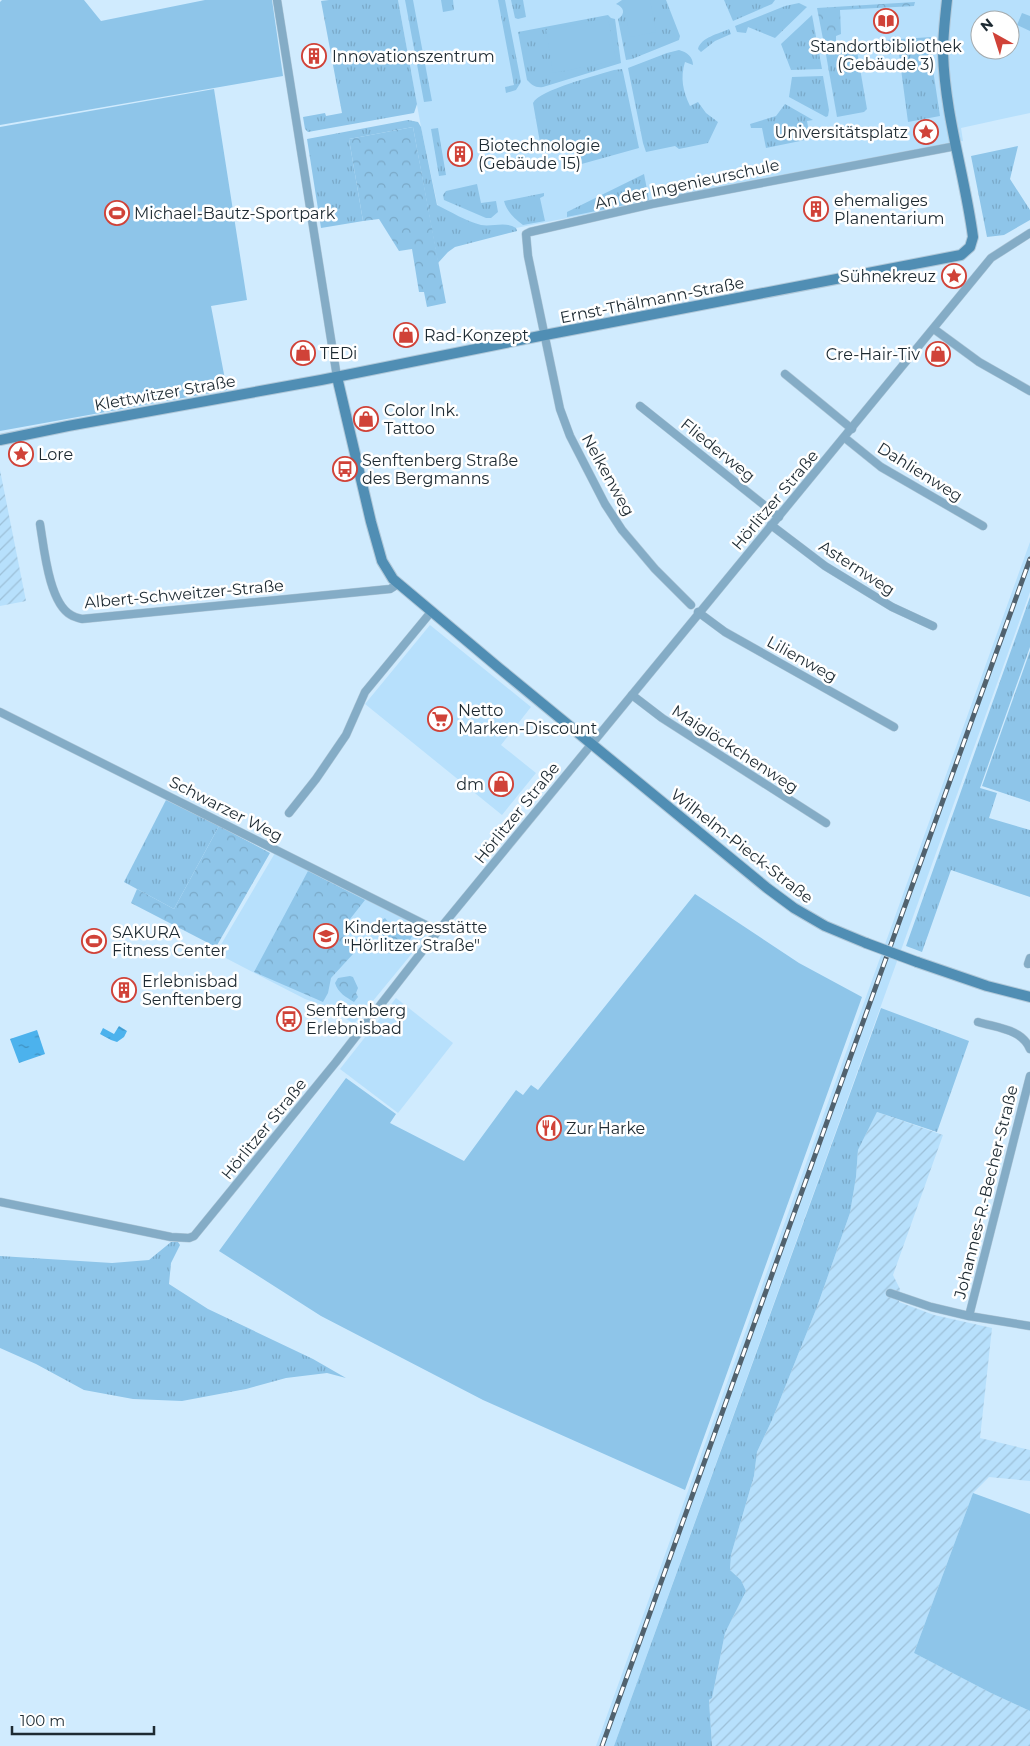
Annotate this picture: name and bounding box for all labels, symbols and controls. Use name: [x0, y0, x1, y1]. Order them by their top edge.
library icon: Standortbibliothek (Gebäude 3): [873, 8, 899, 34]
north arrow: [970, 10, 1020, 60]
text: N: [977, 14, 997, 35]
place label: Standortbibliothek (Gebäude 3): [810, 37, 962, 74]
building icon: Innovationszentrum: [301, 43, 327, 69]
place label: Innovationszentrum: [332, 47, 495, 66]
place icon: Universitätsplatz: [913, 119, 939, 145]
place label: Universitätsplatz: [775, 123, 908, 142]
place label: Biotechnologie (Gebäude 15): [478, 136, 600, 173]
building icon: Biotechnologie (Gebäude 15): [447, 141, 473, 167]
street label: An der Ingenieurschule: [593, 155, 781, 213]
place label: ehemaliges Planentarium: [834, 191, 944, 228]
building icon: ehemaliges Planentarium: [803, 196, 829, 222]
sports icon: Michael-Bautz-Sportpark: [104, 200, 130, 226]
place label: Michael-Bautz-Sportpark: [134, 204, 336, 223]
place icon: Sühnekreuz: [941, 263, 967, 289]
place label: Sühnekreuz: [840, 267, 936, 286]
street label: Ernst-Thälmann-Straße: [558, 273, 746, 327]
shop icon: Rad-Konzept: [393, 322, 419, 348]
place label: Rad-Konzept: [424, 326, 529, 345]
shop icon: TEDi: [290, 340, 316, 366]
shop icon: Cre-Hair-Tiv: [925, 341, 951, 367]
place label: TEDi: [320, 344, 357, 363]
place label: Cre-Hair-Tiv: [826, 345, 920, 364]
street label: Klettwitzer Straße: [93, 371, 237, 415]
place label: Color Ink. Tattoo: [384, 401, 459, 438]
shop icon: Color Ink. Tattoo: [353, 406, 379, 432]
street label: Fliederweg: [677, 414, 759, 486]
street label: Nelkenweg: [578, 431, 638, 519]
street label: Dahlienweg: [874, 438, 966, 506]
place icon: Lore: [8, 441, 34, 467]
place label: Lore: [38, 445, 73, 464]
street label: Hörlitzer Straße: [728, 446, 822, 554]
place label: Senftenberg Straße des Bergmanns: [362, 451, 518, 488]
bus stop icon: Senftenberg Straße des Bergmanns: [332, 456, 358, 482]
street label: Asternweg: [816, 536, 898, 600]
street label: Albert-Schweitzer-Straße: [83, 576, 285, 612]
street label: Lilienweg: [764, 632, 840, 686]
place label: Netto Marken-Discount: [458, 701, 598, 738]
street label: Maiglöckchenweg: [668, 701, 802, 797]
supermarket icon: Netto Marken-Discount: [427, 706, 453, 732]
street label: Hörlitzer Straße: [470, 759, 564, 867]
shop icon: dm: [488, 771, 514, 797]
street label: Schwarzer Weg: [166, 772, 286, 846]
place label: dm: [456, 775, 484, 794]
street label: Wilhelm-Pieck-Straße: [667, 785, 817, 907]
place label: Kindertagesstätte "Hörlitzer Straße": [344, 918, 487, 955]
place label: SAKURA Fitness Center: [112, 923, 227, 960]
school or university icon: Kindertagesstätte "Hörlitzer Straße": [313, 923, 339, 949]
sports icon: SAKURA Fitness Center: [81, 928, 107, 954]
place label: Erlebnisbad Senftenberg: [142, 972, 242, 1009]
building icon: Erlebnisbad Senftenberg: [111, 977, 137, 1003]
place label: Senftenberg Erlebnisbad: [306, 1001, 406, 1038]
bus stop icon: Senftenberg Erlebnisbad: [276, 1006, 302, 1032]
street label: Hörlitzer Straße: [217, 1075, 311, 1183]
street label: Johannes-R.-Becher-Straße: [950, 1083, 1022, 1302]
restaurant icon: Zur Harke: [536, 1115, 562, 1141]
place label: Zur Harke: [566, 1119, 645, 1138]
scale bar: [12, 1704, 155, 1736]
text: 100 m: [20, 1711, 65, 1730]

